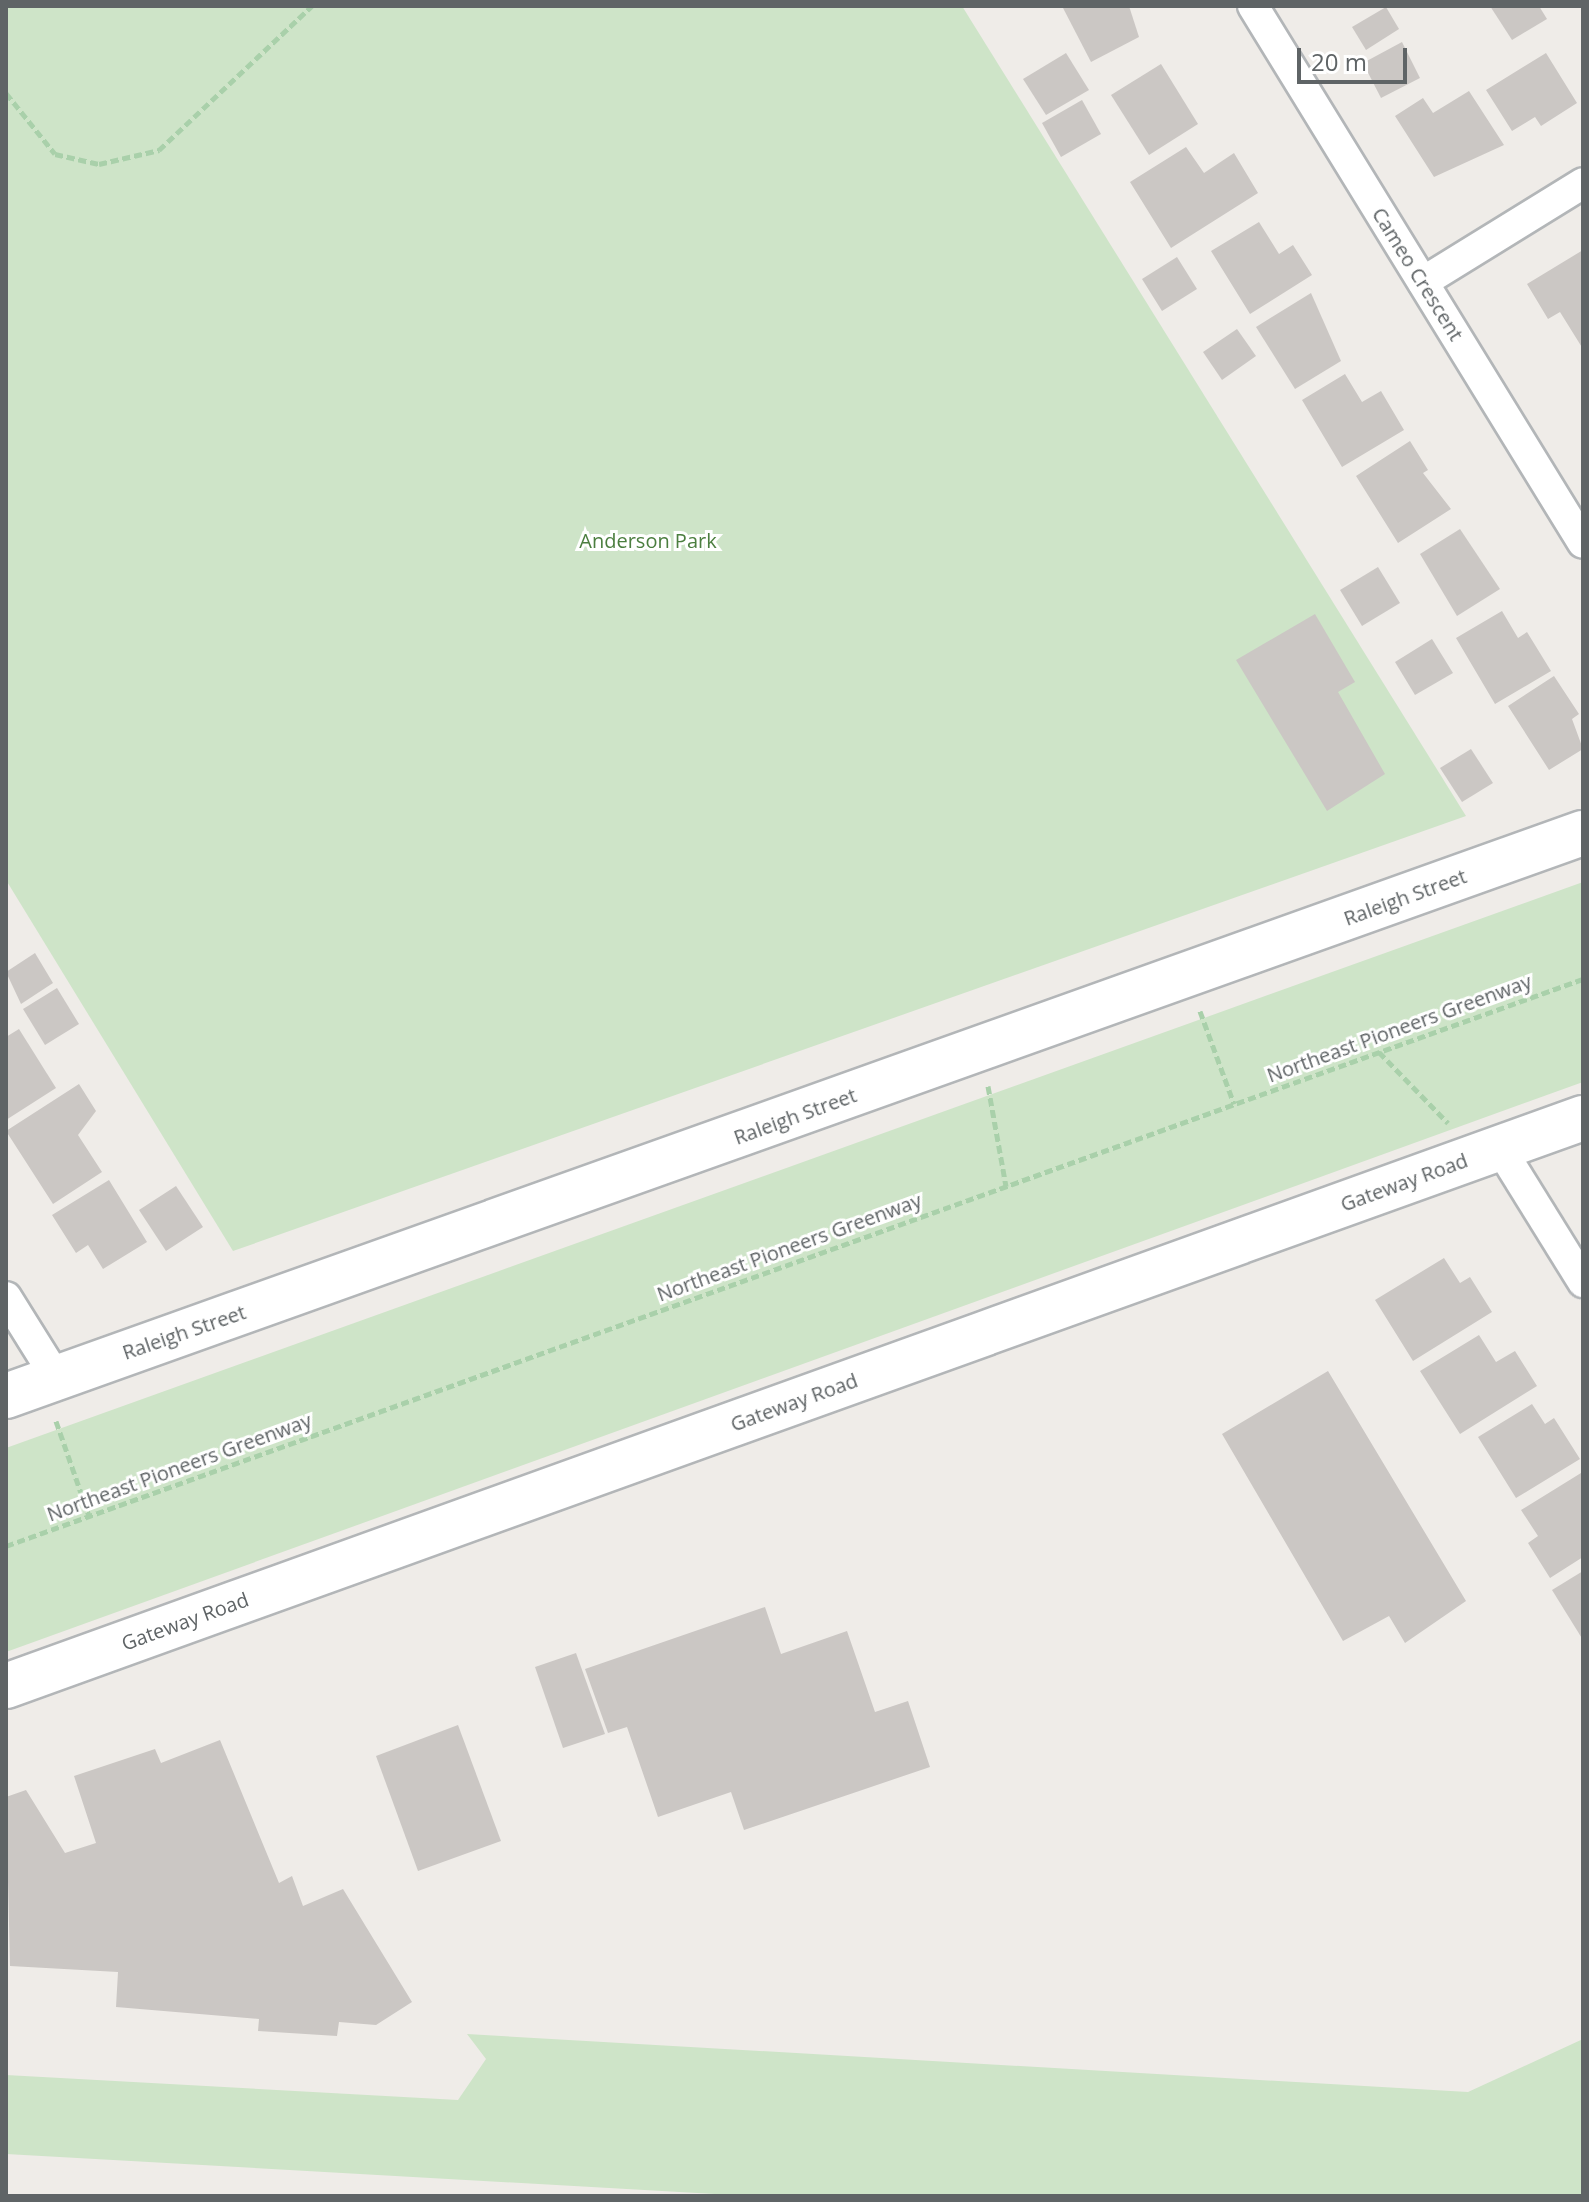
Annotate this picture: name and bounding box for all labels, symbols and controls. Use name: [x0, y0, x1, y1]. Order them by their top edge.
scale bar: [1301, 32, 1411, 82]
text: 20 m: [1311, 45, 1367, 78]
street label: Cameo Crescent: [1367, 203, 1469, 345]
park label: Anderson Park: [579, 528, 717, 552]
street label: Raleigh Street: [1340, 864, 1470, 930]
street label: Northeast Pioneers Greenway: [1263, 969, 1535, 1087]
street label: Raleigh Street: [730, 1083, 860, 1149]
street label: Gateway Road: [1337, 1148, 1471, 1216]
street label: Northeast Pioneers Greenway: [653, 1188, 925, 1306]
street label: Raleigh Street: [119, 1300, 249, 1364]
street label: Gateway Road: [727, 1368, 861, 1436]
street label: Northeast Pioneers Greenway: [43, 1408, 315, 1526]
street label: Gateway Road: [118, 1587, 252, 1655]

